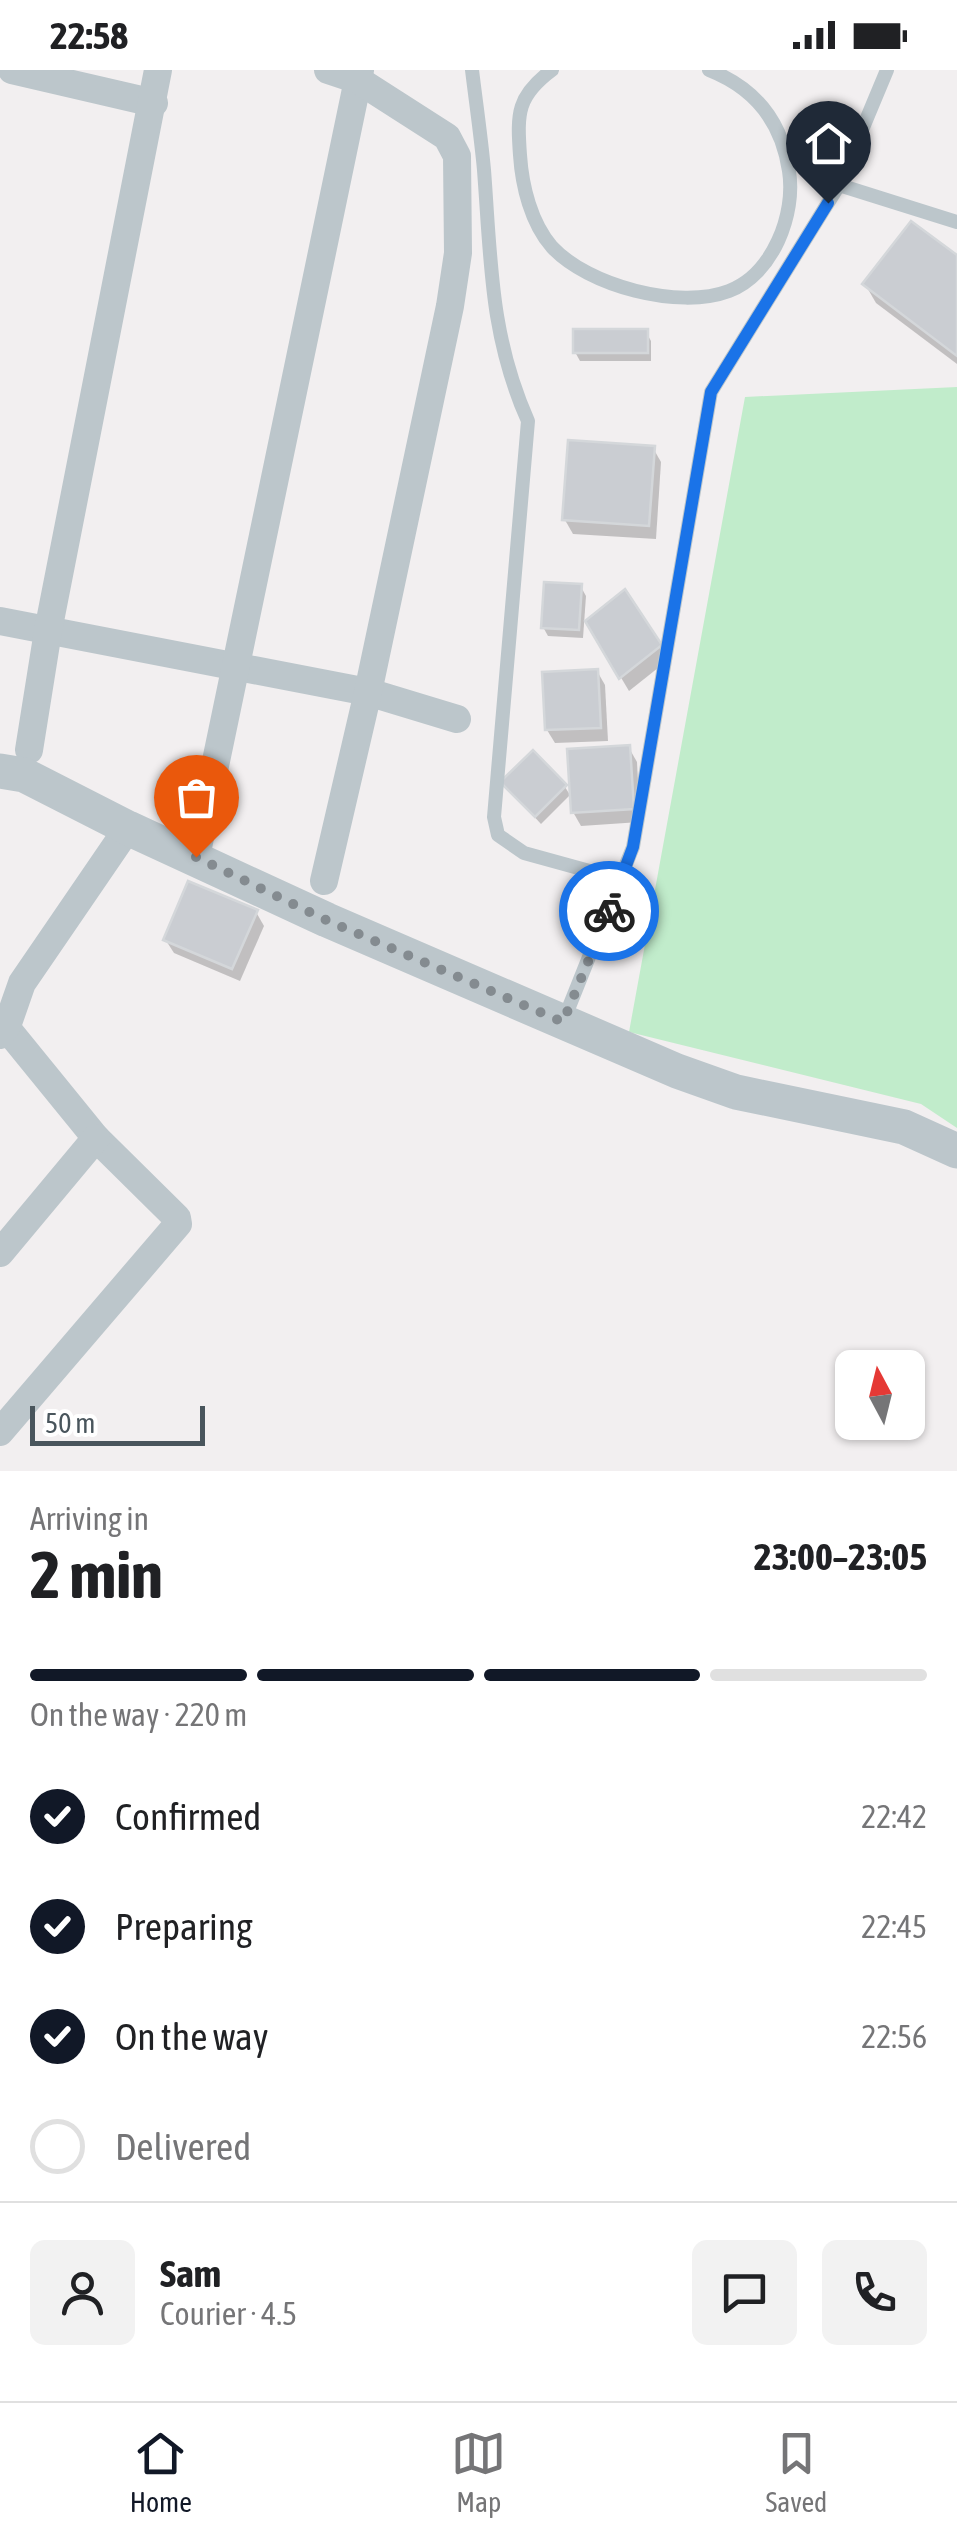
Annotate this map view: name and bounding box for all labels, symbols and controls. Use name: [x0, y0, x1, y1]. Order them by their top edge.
text: 22:58: [50, 14, 128, 57]
pin: [786, 101, 871, 204]
icon: home: [801, 116, 856, 171]
pin: [154, 755, 239, 858]
icon: bag: [169, 770, 224, 825]
courier: [559, 861, 659, 961]
icon: bike: [582, 884, 637, 939]
north arrow: [835, 1350, 925, 1440]
map controls: [835, 1350, 925, 1440]
scale bar: [30, 1401, 205, 1446]
text: 50 m: [45, 1407, 95, 1439]
text: Arriving in: [30, 1500, 149, 1537]
text: 23:00–23:05: [754, 1535, 927, 1578]
text: 2 min: [30, 1537, 163, 1612]
text: On the way · 220 m: [30, 1696, 247, 1733]
icon: check: [30, 1789, 85, 1844]
text: Confirmed: [115, 1795, 261, 1838]
text: 22:42: [861, 1798, 927, 1835]
icon: check: [30, 1899, 85, 1954]
text: Preparing: [115, 1905, 253, 1948]
text: 22:45: [861, 1908, 927, 1945]
icon: check: [30, 2009, 85, 2064]
text: On the way: [115, 2015, 268, 2058]
text: 22:56: [861, 2018, 927, 2055]
text: Delivered: [115, 2125, 251, 2168]
button: person: [30, 2240, 135, 2345]
button: chat: [692, 2240, 797, 2345]
button: phone: [822, 2240, 927, 2345]
text: Sam: [160, 2252, 221, 2295]
text: Courier · 4.5: [160, 2295, 297, 2332]
tab: Home: [130, 2426, 192, 2518]
tab: Map: [451, 2426, 506, 2518]
tab: Saved: [765, 2426, 827, 2518]

